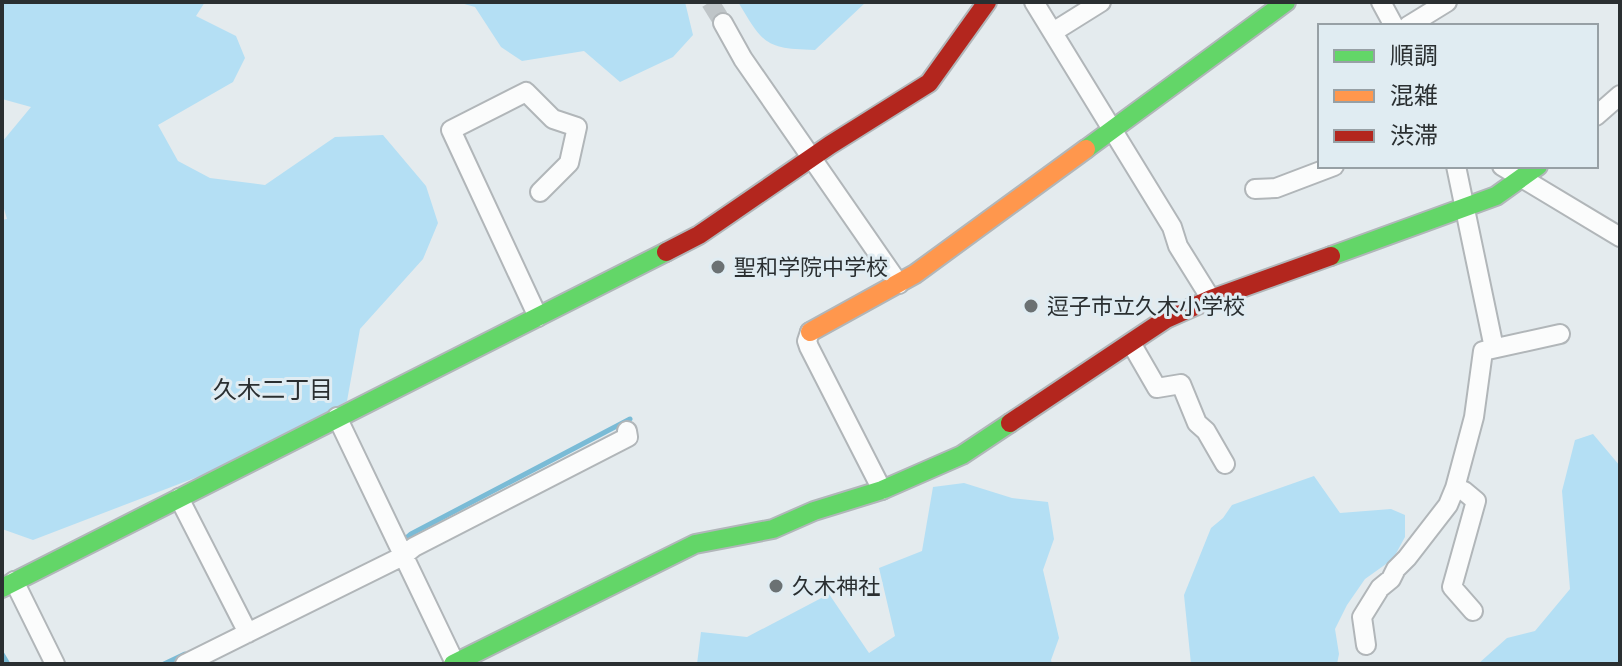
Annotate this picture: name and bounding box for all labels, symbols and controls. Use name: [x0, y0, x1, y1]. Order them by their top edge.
legend: [1318, 24, 1598, 168]
text: 順調: [1390, 39, 1438, 72]
text: 混雑: [1390, 79, 1438, 112]
text: 渋滞: [1390, 119, 1438, 152]
place label: 聖和学院中学校: [734, 252, 888, 283]
marker: 聖和学院中学校: [709, 258, 727, 276]
place label: 逗子市立久木小学校: [1047, 291, 1245, 322]
marker: 逗子市立久木小学校: [1022, 297, 1040, 315]
district label: 久木二丁目: [213, 373, 333, 406]
place label: 久木神社: [792, 571, 880, 602]
marker: 久木神社: [767, 577, 785, 595]

